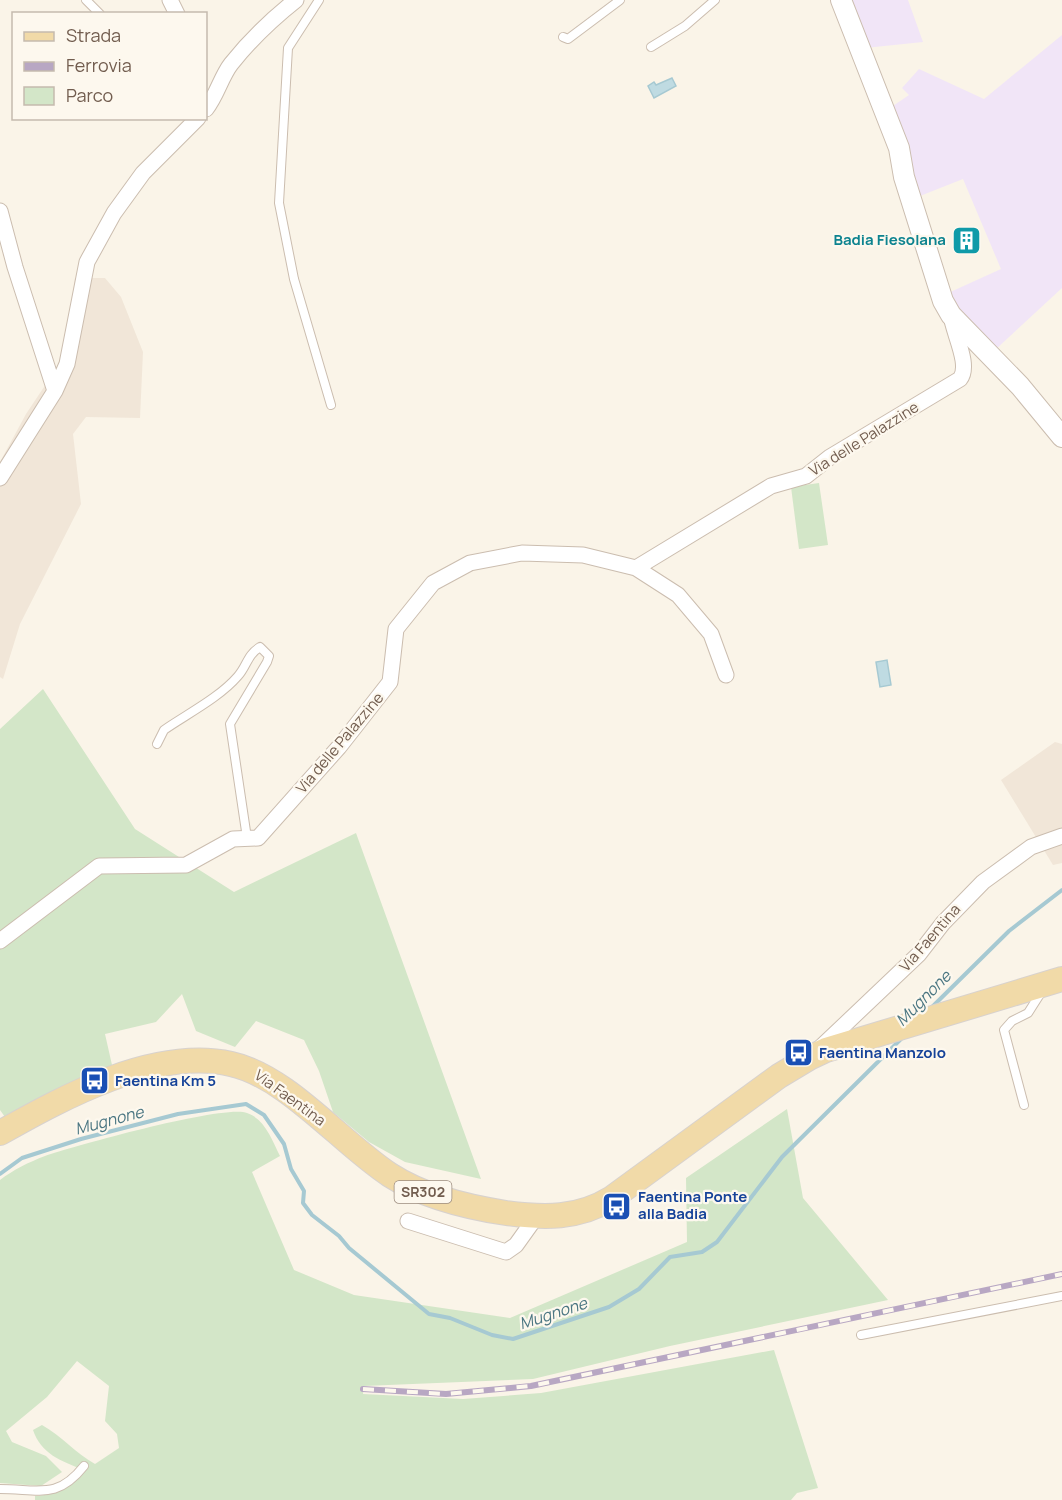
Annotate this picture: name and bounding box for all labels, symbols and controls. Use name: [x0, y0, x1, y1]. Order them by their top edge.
legend: [12, 12, 207, 120]
text: Strada: [66, 23, 121, 47]
text: Ferrovia: [66, 53, 132, 77]
text: Parco: [66, 83, 113, 107]
building icon: Badia Fiesolana: [951, 224, 983, 256]
place label: Badia Fiesolana: [833, 229, 946, 250]
street label: Via delle Palazzine: [805, 396, 923, 481]
street label: Via delle Palazzine: [291, 688, 388, 798]
street label: Via Faentina: [894, 899, 965, 976]
water label: Mugnone: [890, 964, 957, 1031]
bus stop icon: Faentina Manzolo: [782, 1037, 814, 1069]
place label: Faentina Manzolo: [819, 1042, 946, 1063]
bus stop icon: Faentina Km 5: [78, 1065, 110, 1097]
street label: Via Faentina: [250, 1065, 330, 1131]
place label: Faentina Km 5: [115, 1070, 216, 1091]
water label: Mugnone: [72, 1100, 147, 1140]
road number: SR302: [394, 1181, 452, 1203]
place label: Faentina Ponte alla Badia: [638, 1186, 747, 1224]
bus stop icon: Faentina Ponte alla Badia: [601, 1190, 633, 1222]
water label: Mugnone: [516, 1291, 591, 1334]

